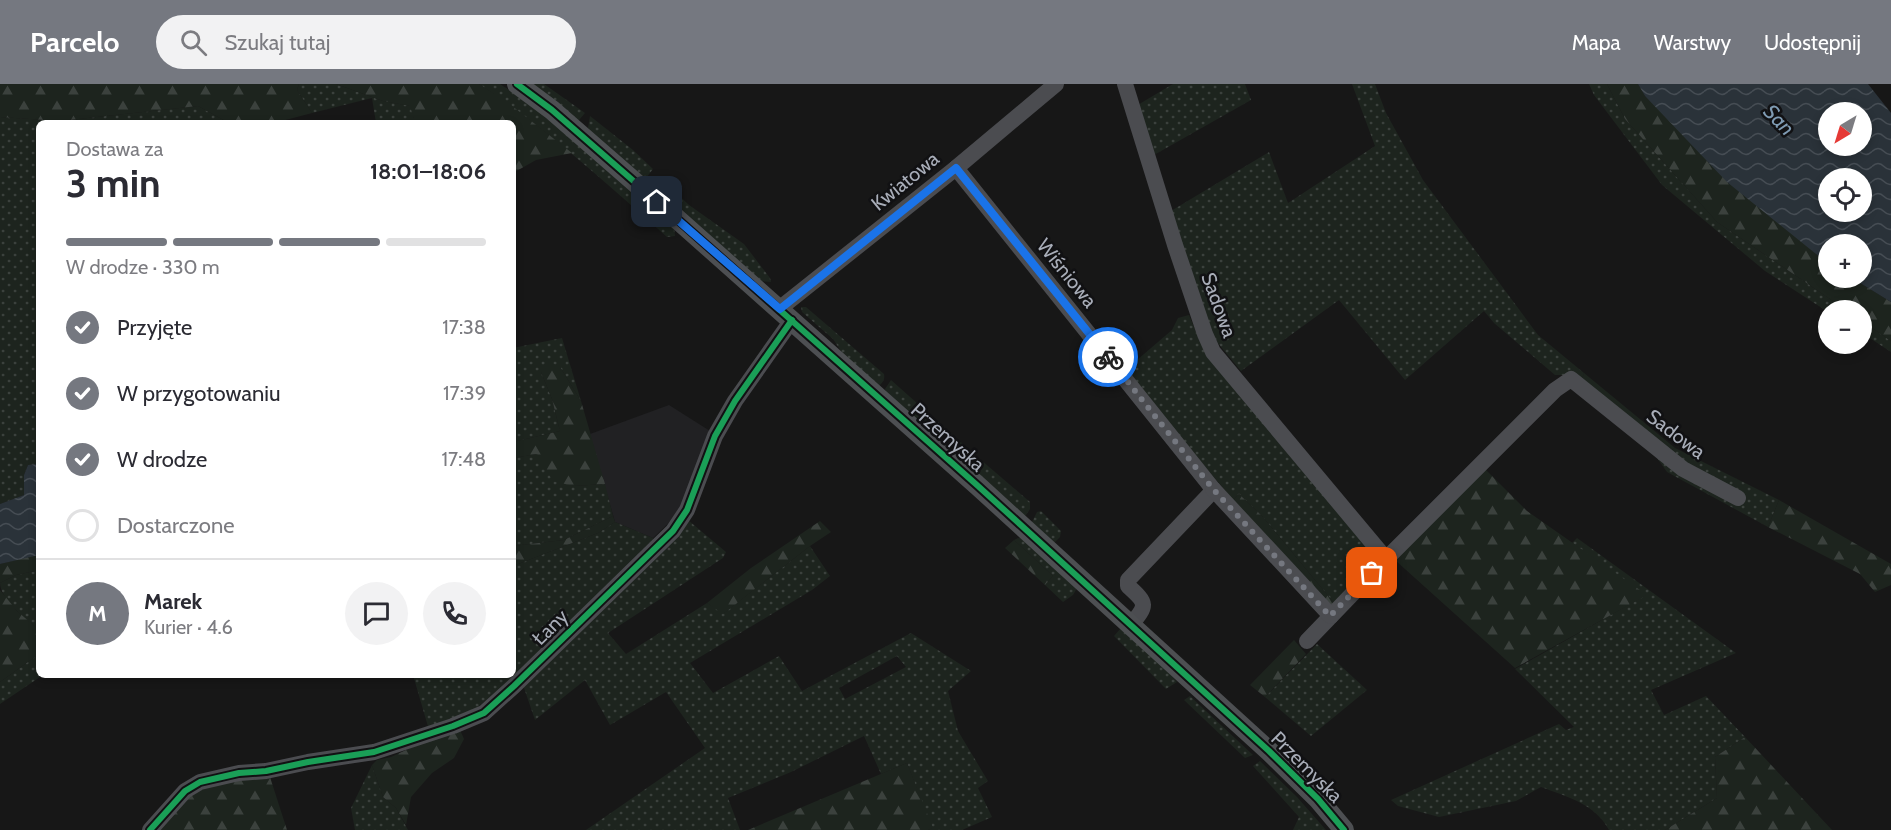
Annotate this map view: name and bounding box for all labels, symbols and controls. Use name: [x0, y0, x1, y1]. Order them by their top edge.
search box: [156, 15, 576, 69]
text: Parcelo: [30, 25, 120, 59]
icon: search: [177, 26, 210, 59]
text: Szukaj tutaj: [225, 29, 330, 56]
text: Mapa: [1572, 30, 1621, 55]
text: Warstwy: [1654, 30, 1731, 55]
text: Udostępnij: [1764, 30, 1861, 55]
water label: San: [1759, 99, 1800, 140]
north arrow: [1818, 102, 1872, 156]
map controls: [1818, 102, 1872, 354]
text: Dostawa za: [66, 137, 163, 161]
street label: Kwiatowa: [866, 146, 944, 216]
text: 18:01–18:06: [370, 158, 486, 185]
text: 3 min: [66, 159, 161, 207]
button: locate: [1818, 168, 1872, 222]
pin: [631, 176, 682, 227]
icon: home: [640, 185, 673, 218]
street label: Wiśniowa: [1032, 234, 1102, 313]
button: +: [1818, 234, 1872, 288]
text: W drodze · 330 m: [66, 255, 220, 279]
street label: Sadowa: [1196, 269, 1242, 341]
button: −: [1818, 300, 1872, 354]
icon: check: [66, 311, 99, 344]
text: Przyjęte: [117, 314, 192, 341]
text: 17:38: [442, 315, 486, 339]
courier: [1078, 327, 1138, 387]
icon: bike: [1092, 341, 1125, 374]
icon: check: [66, 377, 99, 410]
text: W przygotowaniu: [117, 380, 280, 407]
text: 17:39: [443, 381, 486, 405]
street label: Przemyska: [906, 398, 990, 477]
street label: Sadowa: [1642, 404, 1710, 464]
icon: check: [66, 443, 99, 476]
text: W drodze: [117, 446, 207, 473]
text: 17:48: [442, 447, 486, 471]
text: Dostarczone: [117, 512, 234, 539]
pin: [1346, 547, 1397, 598]
icon: bag: [1355, 556, 1388, 589]
button: chat: [345, 582, 408, 645]
button: phone: [423, 582, 486, 645]
text: Marek: [144, 588, 202, 615]
text: M: [88, 600, 107, 627]
street label: Łany: [527, 604, 573, 650]
text: Kurier · 4.6: [144, 615, 233, 639]
street label: Przemyska: [1266, 726, 1348, 808]

